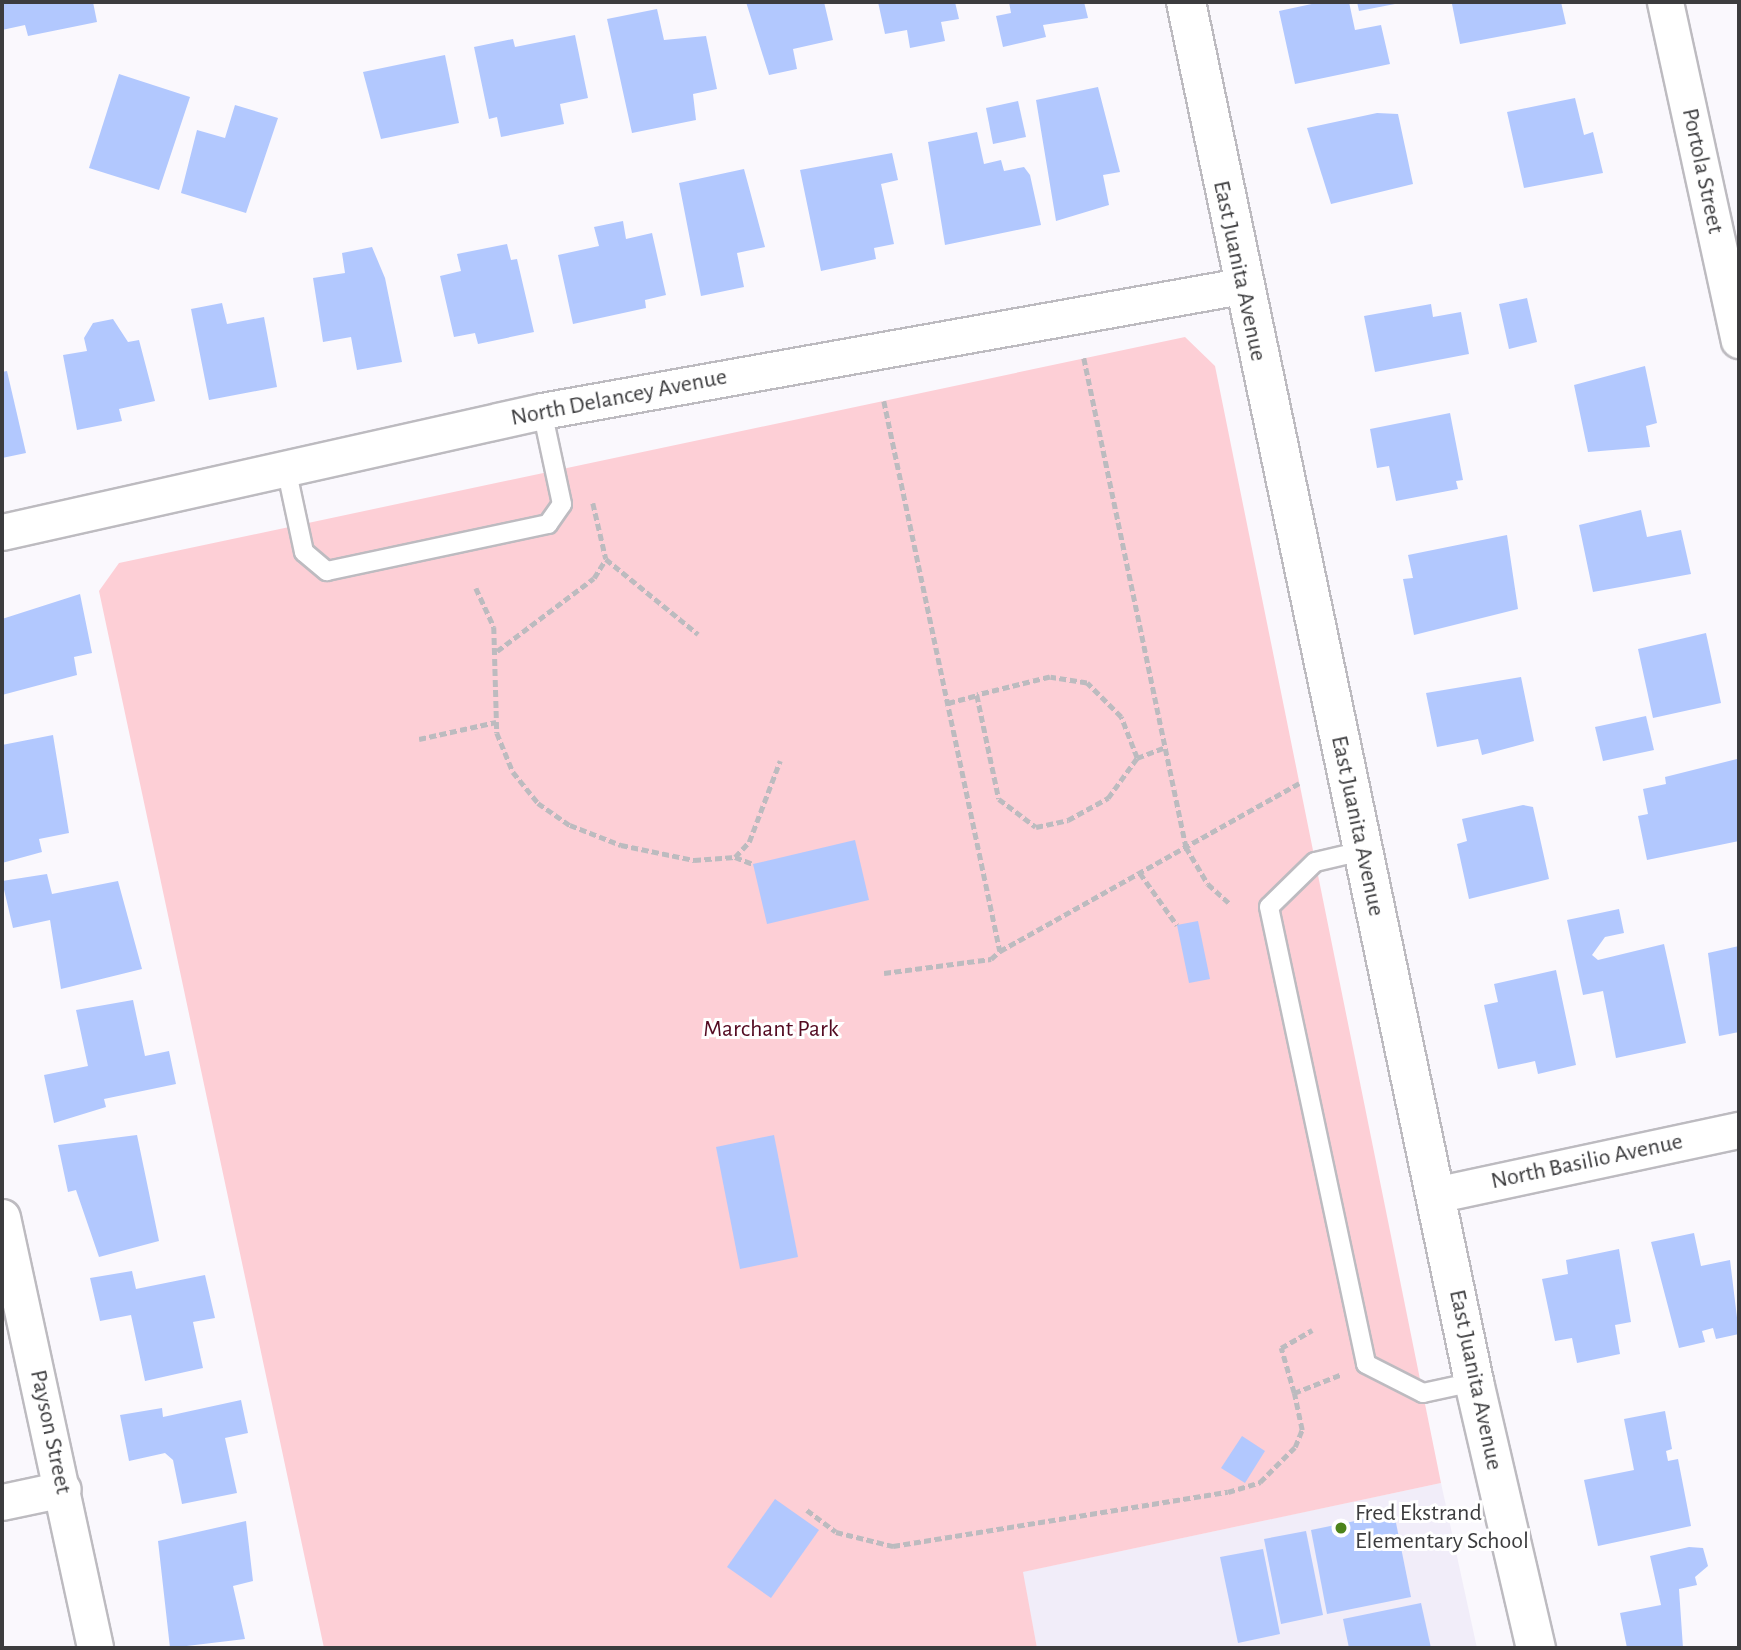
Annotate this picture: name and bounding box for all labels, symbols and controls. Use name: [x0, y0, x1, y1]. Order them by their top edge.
street label: Portola Street: [1675, 106, 1729, 236]
street label: East Juanita Avenue: [1206, 178, 1272, 364]
street label: North Delancey Avenue: [509, 363, 729, 433]
street label: East Juanita Avenue: [1324, 733, 1390, 919]
park label: Marchant Park: [703, 1016, 839, 1044]
street label: North Basilio Avenue: [1488, 1128, 1686, 1196]
street label: East Juanita Avenue: [1442, 1287, 1508, 1473]
street label: Payson Street: [23, 1367, 77, 1497]
place label: Fred Ekstrand Elementary School: [1355, 1500, 1529, 1556]
marker: Fred Ekstrand Elementary School: [1333, 1520, 1349, 1536]

